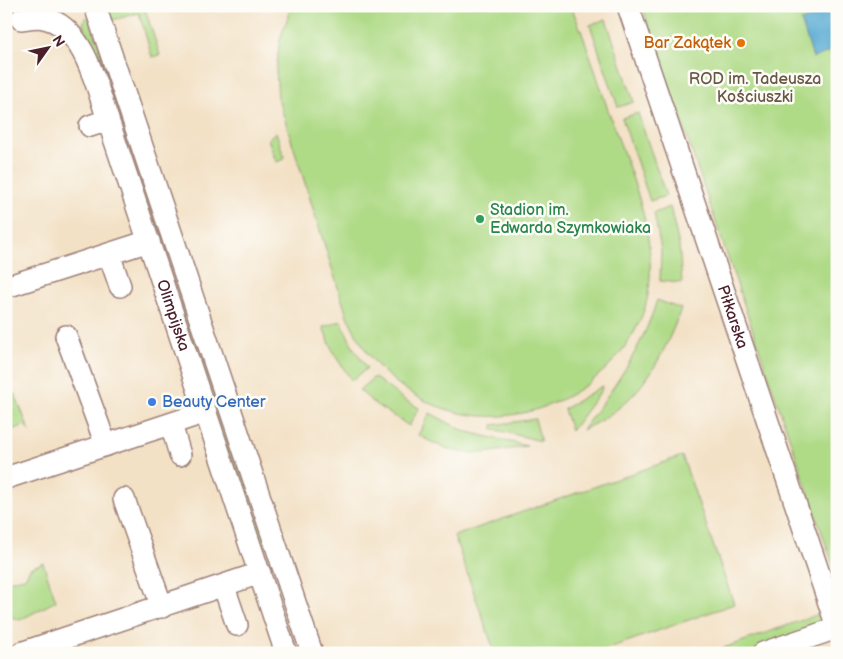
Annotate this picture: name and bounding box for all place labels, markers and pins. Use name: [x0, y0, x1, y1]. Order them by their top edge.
place label: Bar Zakątek: [644, 34, 731, 53]
marker: Bar Zakątek: [735, 37, 747, 49]
place label: Stadion im. Edwarda Szymkowiaka: [490, 201, 651, 238]
marker: Stadion im. Edwarda Szymkowiaka: [474, 213, 486, 225]
place label: Beauty Center: [162, 393, 266, 412]
marker: Beauty Center: [146, 396, 158, 408]

